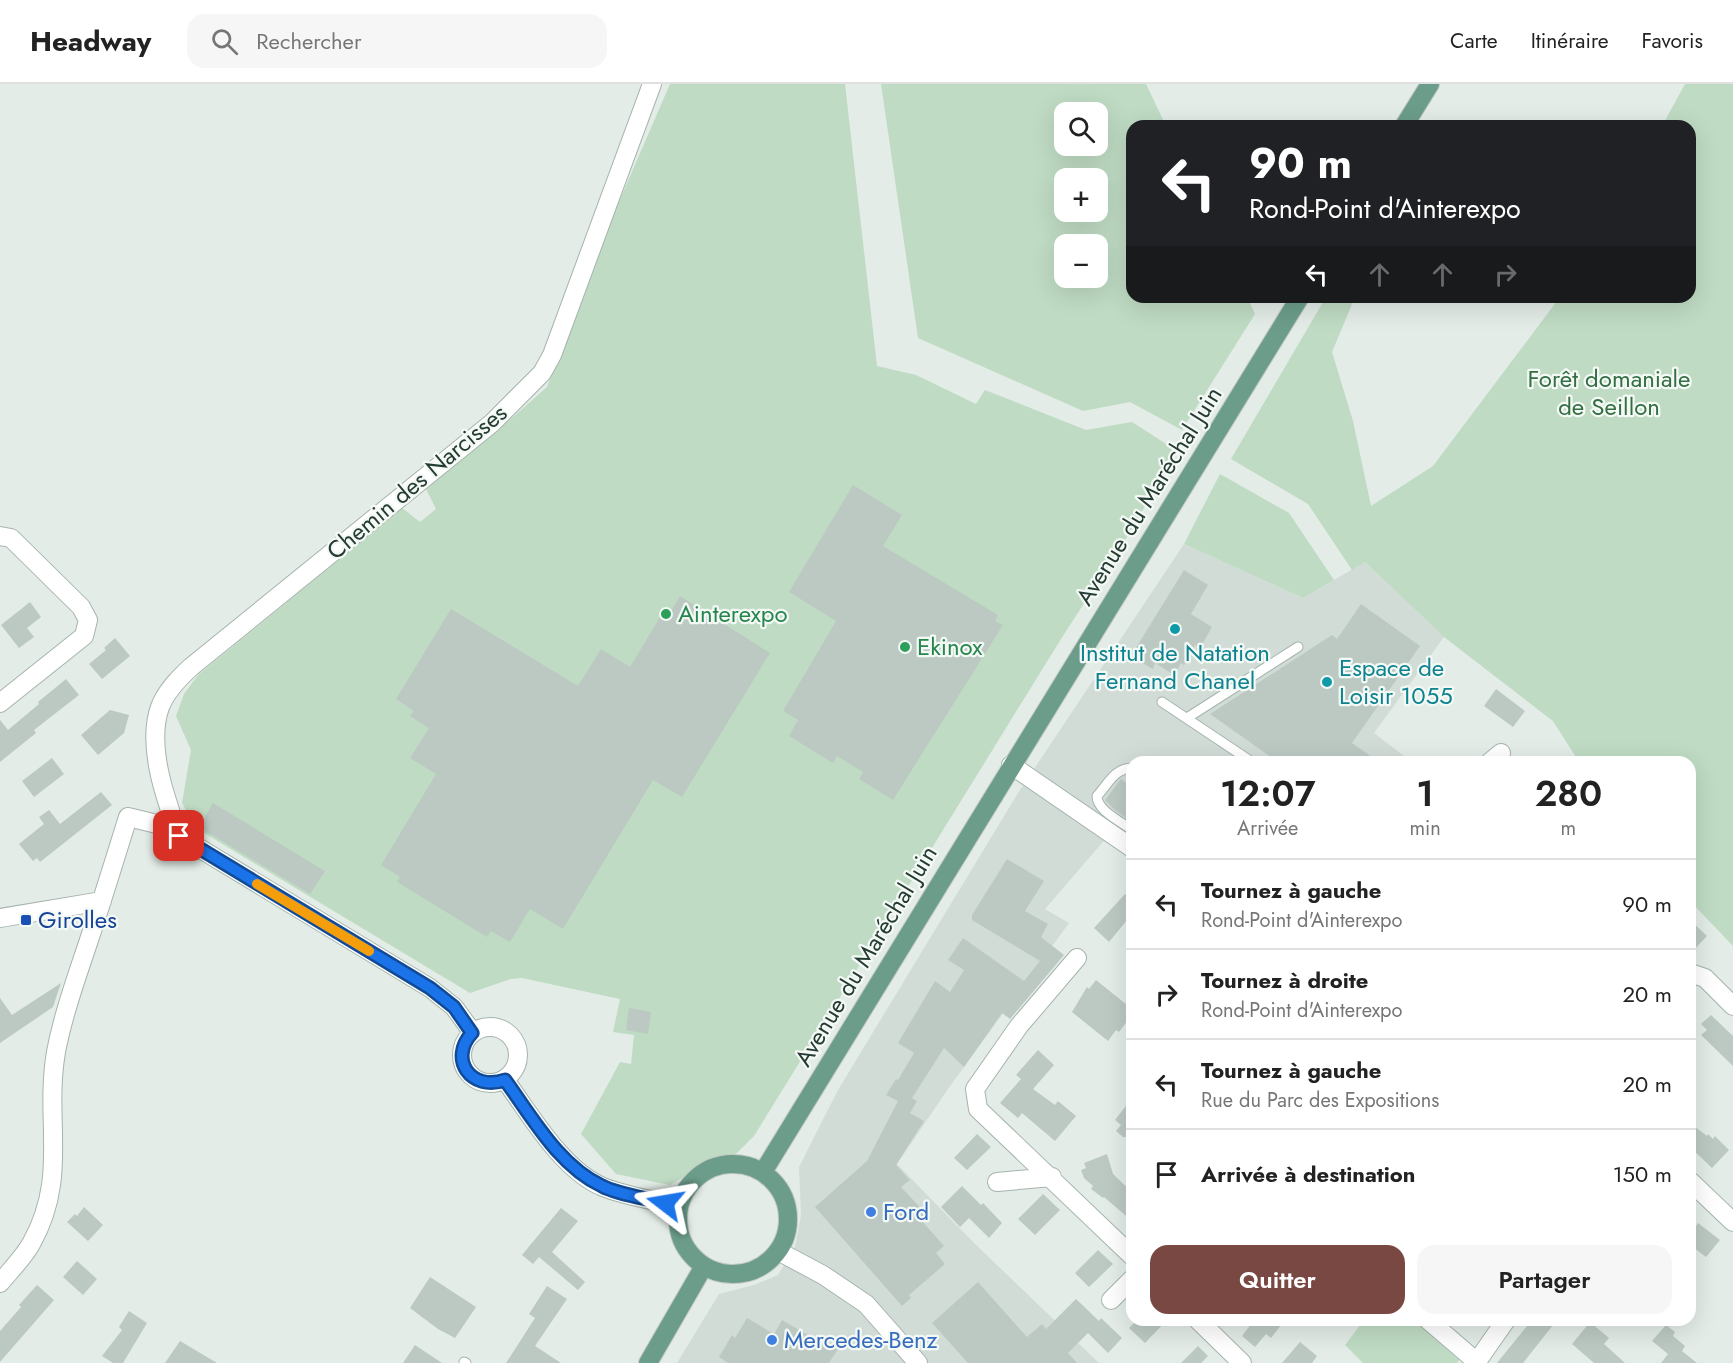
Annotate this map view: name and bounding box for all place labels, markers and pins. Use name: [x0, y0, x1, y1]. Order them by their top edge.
place label: Ainterexpo: [678, 596, 788, 631]
marker: Ainterexpo: [659, 607, 673, 621]
marker: Institut de Natation Fernand Chanel: [1168, 622, 1182, 636]
place label: Ekinox: [917, 629, 983, 664]
place label: Institut de Natation Fernand Chanel: [1080, 635, 1270, 698]
marker: Ekinox: [898, 640, 912, 654]
place label: Espace de Loisir 1055: [1339, 650, 1453, 713]
marker: Espace de Loisir 1055: [1320, 675, 1334, 689]
pin: [153, 810, 204, 861]
place label: Girolles: [38, 902, 117, 937]
marker: Girolles: [19, 913, 33, 927]
place label: Ford: [883, 1194, 929, 1229]
marker: Ford: [864, 1205, 878, 1219]
place label: Mercedes-Benz: [784, 1322, 938, 1357]
marker: Mercedes-Benz: [765, 1333, 779, 1347]

